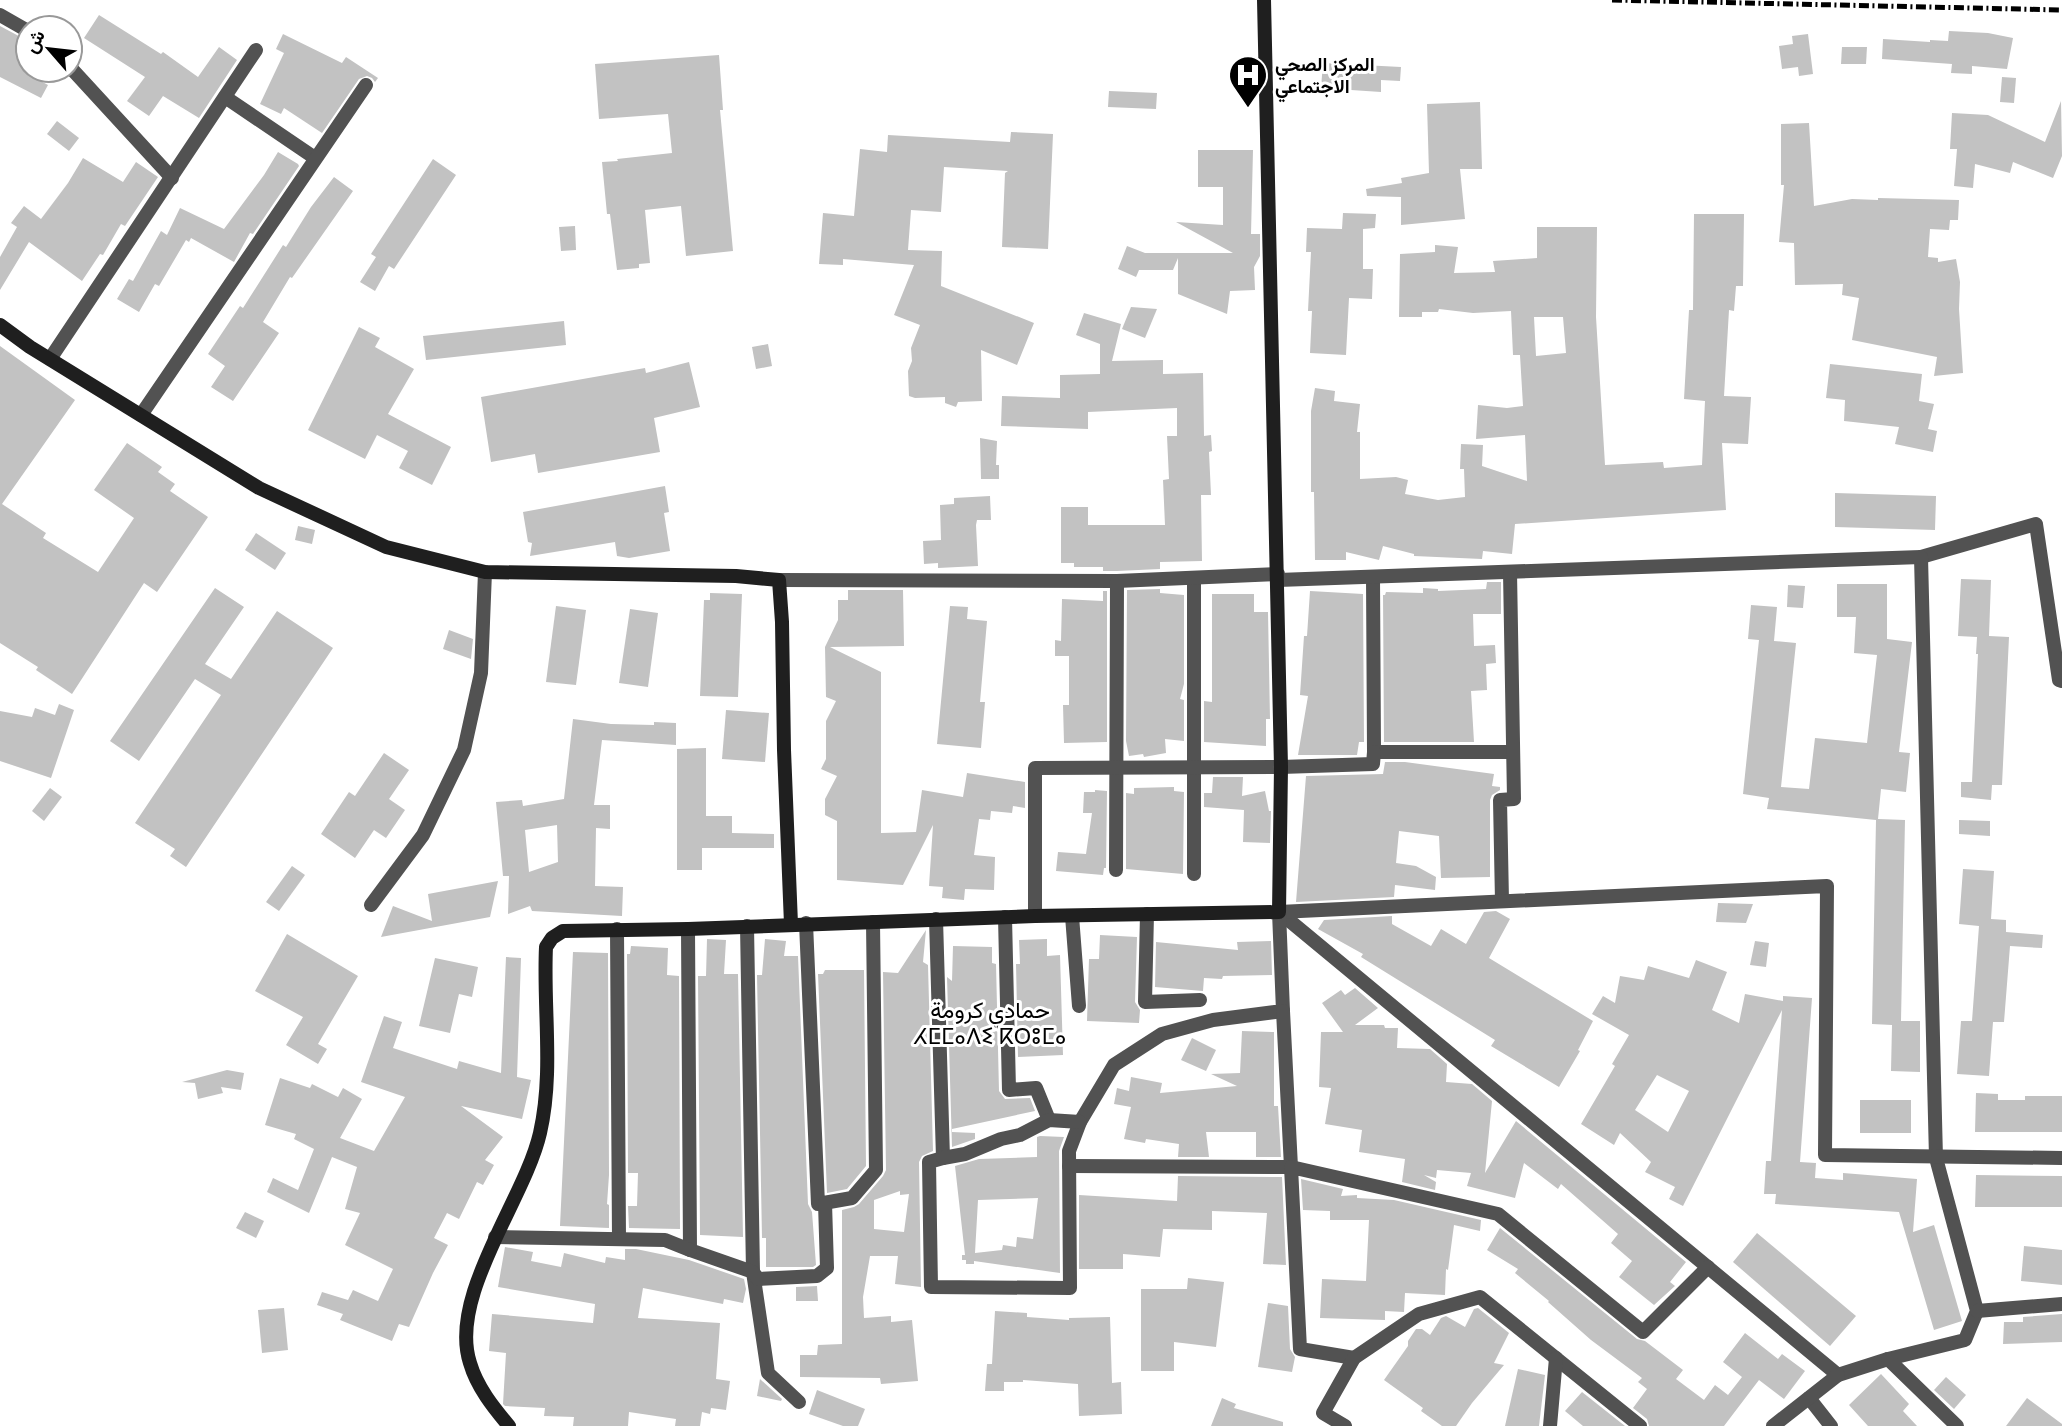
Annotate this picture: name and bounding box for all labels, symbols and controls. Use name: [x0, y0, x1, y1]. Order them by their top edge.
north arrow: [14, 14, 84, 84]
text: ش: [18, 25, 53, 58]
place label: المركز الصحي الاجتماعي: [1275, 52, 1375, 103]
hospital icon: المركز الصحي الاجتماعي: [1227, 54, 1269, 109]
district label: حمادي كرومة ⵃⵎⵎⴰⴷⵉ ⴽⵔⵓⵎⴰ: [914, 994, 1066, 1053]

